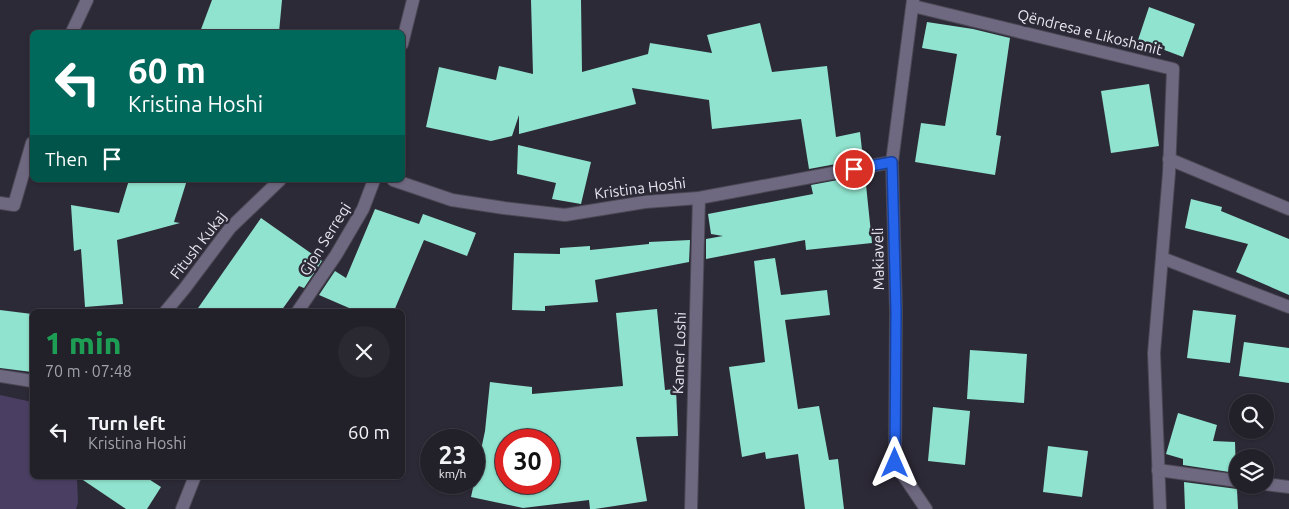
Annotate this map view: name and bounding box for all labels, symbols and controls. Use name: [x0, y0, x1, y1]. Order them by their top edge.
street label: Qëndresa e Likoshanit: [1016, 6, 1164, 58]
icon: left: [45, 50, 110, 115]
text: 60 m: [128, 50, 206, 90]
text: Kristina Hoshi: [128, 91, 263, 116]
icon: arrive: [98, 145, 126, 173]
text: Then: [45, 148, 88, 170]
pin: [833, 148, 875, 190]
icon: arrive: [840, 155, 868, 183]
street label: Kristina Hoshi: [593, 174, 687, 202]
street label: Gjon Serreqi: [296, 199, 354, 279]
street label: Fitush Kukaj: [166, 208, 230, 282]
street label: Makiaveli: [869, 227, 887, 291]
street label: Kamer Loshi: [669, 312, 689, 394]
text: 1 min: [45, 326, 121, 360]
button: close: [338, 326, 390, 378]
text: 70 m · 07:48: [45, 362, 132, 380]
map controls: [1229, 394, 1274, 494]
button: search: [1229, 394, 1274, 439]
text: Turn left: [88, 412, 166, 434]
icon: left: [45, 418, 73, 446]
text: 60 m: [348, 421, 390, 443]
speed limit sign: 30: [495, 429, 560, 494]
text: Kristina Hoshi: [88, 434, 186, 452]
position arrow: [868, 436, 920, 488]
text: 23: [438, 441, 467, 469]
button: layers: [1229, 449, 1274, 494]
text: km/h: [439, 467, 466, 480]

